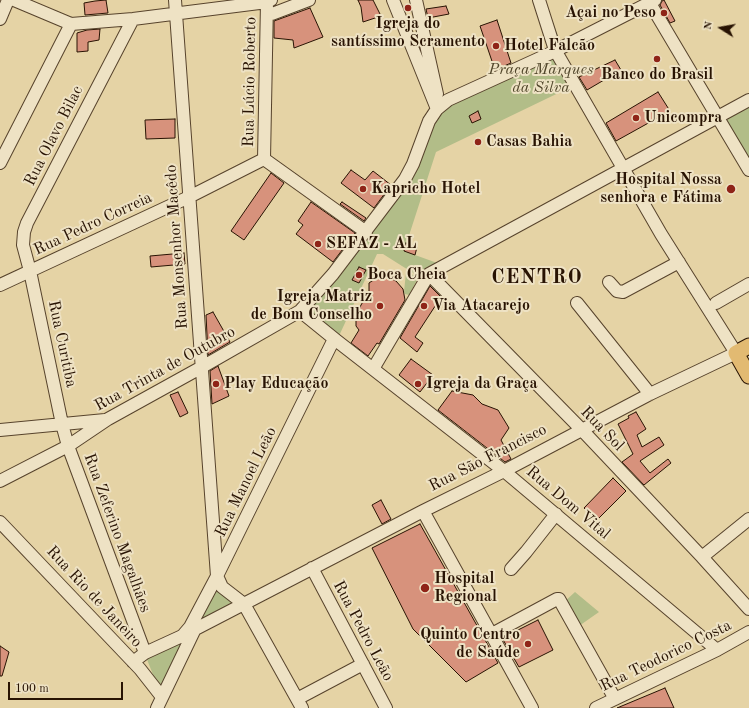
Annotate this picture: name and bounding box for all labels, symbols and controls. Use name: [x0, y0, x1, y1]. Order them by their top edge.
marker: Igreja do santíssimo Scramento: [403, 3, 413, 13]
place label: Açai no Peso: [565, 3, 656, 23]
marker: Açai no Peso: [659, 8, 669, 18]
north arrow: [701, 8, 741, 48]
place label: Igreja do santíssimo Scramento: [331, 14, 485, 52]
street label: Rua Lúcio Roberto: [239, 17, 261, 147]
text: N: [703, 20, 715, 31]
place label: Hotel Falcão: [504, 36, 595, 56]
marker: Hotel Falcão: [491, 41, 501, 51]
marker: Banco do Brasil: [652, 54, 662, 64]
park label: Praça Marques da Silva: [488, 60, 594, 98]
place label: Banco do Brasil: [601, 65, 713, 85]
street label: Rua Olavo Bilac: [20, 83, 88, 189]
place label: Unicompra: [644, 108, 722, 128]
marker: Unicompra: [631, 113, 641, 123]
place label: Casas Bahia: [486, 132, 572, 152]
marker: Casas Bahia: [473, 137, 483, 147]
street label: Rua Monsenhor Macêdo: [162, 164, 192, 330]
place label: Hospital Nossa senhora e Fátima: [600, 170, 722, 208]
place label: Kapricho Hotel: [371, 179, 480, 199]
marker: Hospital Nossa senhora e Fátima: [725, 183, 737, 195]
marker: Kapricho Hotel: [358, 184, 368, 194]
street label: Rua Pedro Correia: [31, 188, 155, 260]
place label: SEFAZ - AL: [326, 234, 416, 254]
marker: SEFAZ - AL: [313, 239, 323, 249]
place label: Boca Cheia: [367, 265, 446, 285]
district label: CENTRO: [491, 266, 583, 290]
marker: Boca Cheia: [354, 270, 364, 280]
place label: Igreja Matriz de Bom Conselho: [251, 287, 372, 325]
place label: Via Atacarejo: [432, 296, 530, 316]
street label: Rua Curitiba: [43, 299, 81, 389]
marker: Igreja Matriz de Bom Conselho: [375, 301, 385, 311]
marker: Via Atacarejo: [419, 301, 429, 311]
street label: Rua Trinta de Outubro: [91, 322, 239, 416]
place label: Play Educação: [224, 374, 328, 394]
place label: Igreja da Graça: [426, 374, 538, 394]
marker: Play Educação: [211, 379, 221, 389]
marker: Igreja da Graça: [413, 379, 423, 389]
street label: Rua Sol: [576, 403, 628, 455]
street label: Rua São Francisco: [426, 420, 550, 496]
street label: Rua Manoel Leão: [211, 424, 281, 540]
street label: Rua Zeferino Magalhães: [79, 451, 155, 615]
street label: Rua Dom Vital: [522, 462, 614, 544]
street label: Rua Rio de Janeiro: [42, 542, 146, 652]
place label: Hospital Regional: [434, 569, 497, 607]
street label: Rua Pedro Leão: [328, 577, 398, 685]
marker: Hospital Regional: [419, 582, 431, 594]
street label: Rua Teodorico Costa: [597, 616, 735, 696]
place label: Quinto Centro de Saúde: [420, 625, 520, 663]
marker: Quinto Centro de Saúde: [523, 639, 533, 649]
scale bar: [10, 674, 125, 700]
text: 100 m: [15, 683, 49, 695]

